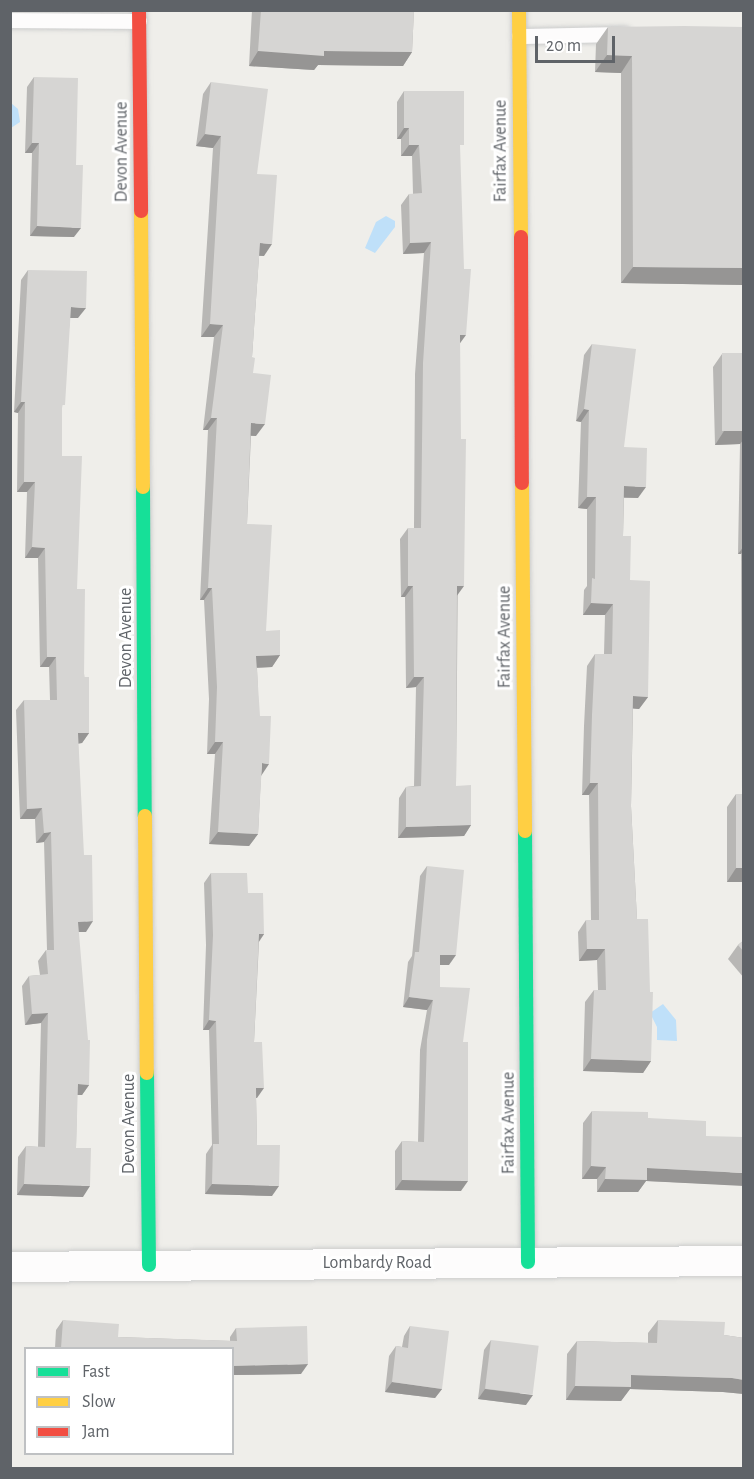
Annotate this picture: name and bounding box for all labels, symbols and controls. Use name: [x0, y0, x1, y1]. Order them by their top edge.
scale bar: [538, 24, 618, 62]
text: 20 m: [546, 37, 581, 55]
street label: Fairfax Avenue: [490, 100, 512, 202]
street label: Devon Avenue: [111, 102, 133, 202]
street label: Fairfax Avenue: [494, 586, 516, 688]
street label: Devon Avenue: [115, 588, 137, 688]
street label: Fairfax Avenue: [498, 1072, 520, 1174]
street label: Devon Avenue: [118, 1074, 140, 1174]
street label: Lombardy Road: [322, 1252, 432, 1274]
legend: [24, 1347, 234, 1455]
text: Fast: [82, 1363, 110, 1381]
text: Slow: [82, 1393, 115, 1411]
text: Jam: [82, 1423, 110, 1441]

